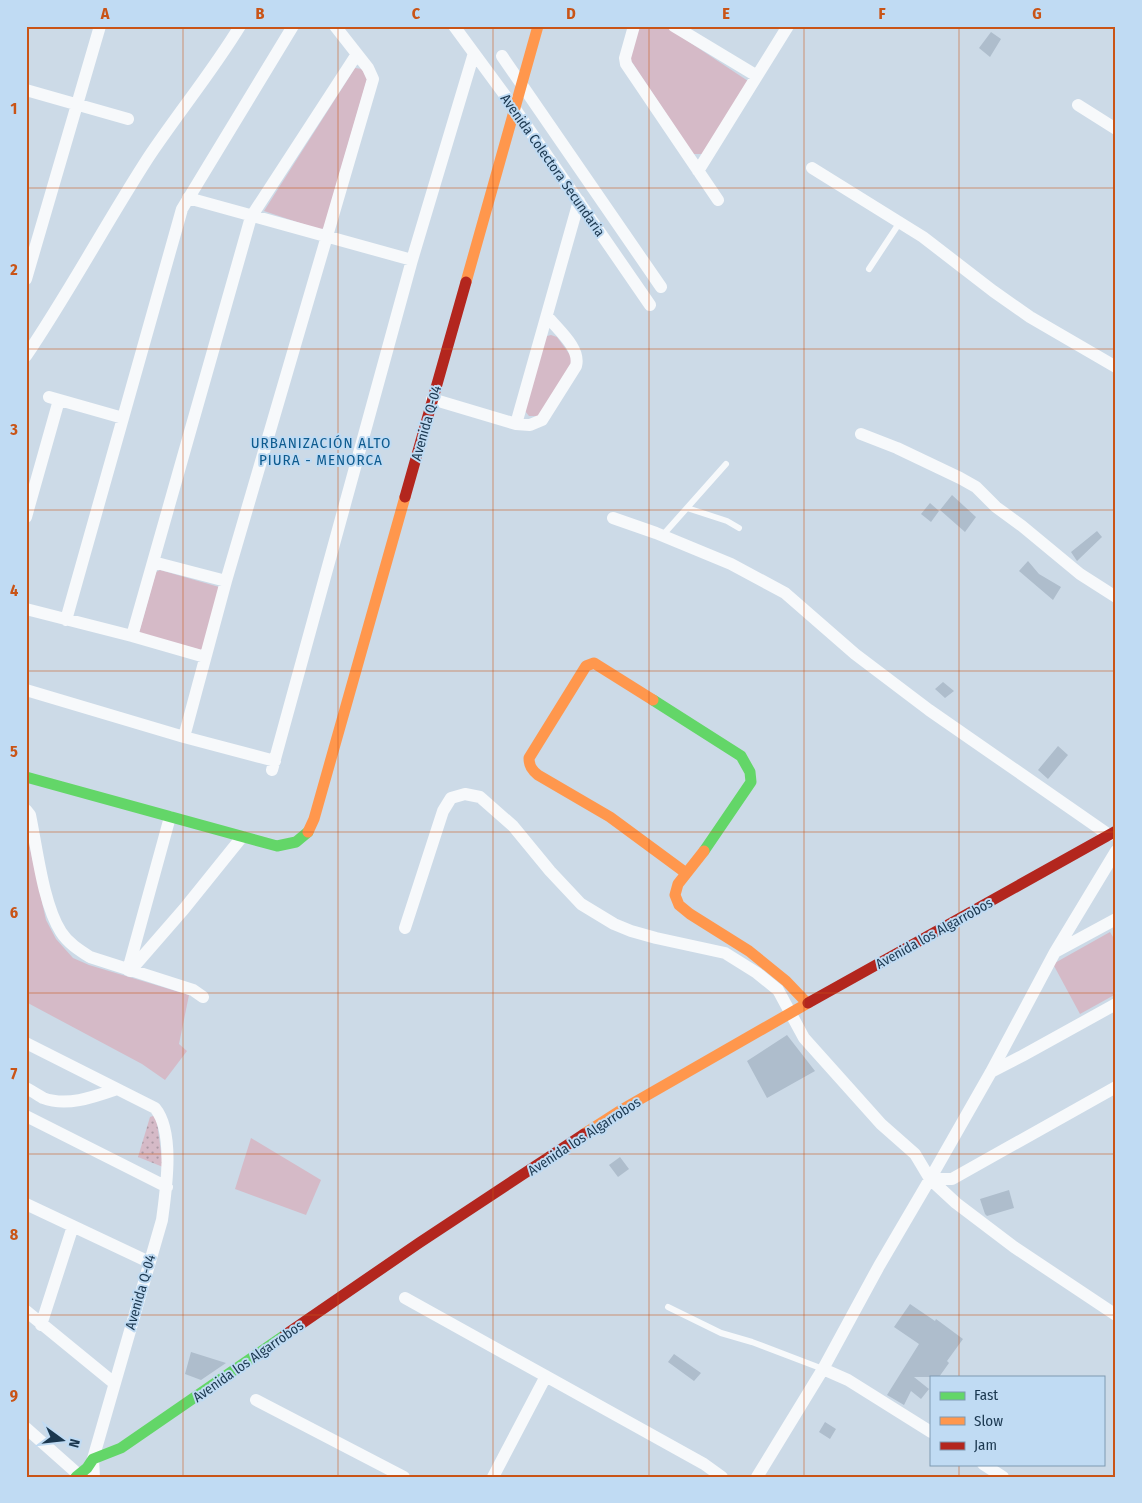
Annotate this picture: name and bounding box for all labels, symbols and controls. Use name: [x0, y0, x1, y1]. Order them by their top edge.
text: A: [100, 4, 110, 23]
text: B: [256, 4, 265, 23]
text: C: [412, 4, 421, 23]
text: D: [566, 4, 576, 23]
text: E: [722, 4, 730, 23]
text: F: [878, 4, 886, 23]
text: G: [1032, 4, 1042, 23]
street label: Avenida Colectora Secundaria: [497, 91, 608, 240]
text: 1: [11, 99, 17, 118]
text: 2: [9, 260, 18, 279]
street label: Avenida Q-04: [408, 384, 445, 463]
text: 3: [9, 420, 18, 439]
district label: URBANIZACIÓN ALTO PIURA - MENORCA: [251, 434, 391, 469]
text: 4: [10, 581, 18, 600]
text: 5: [10, 742, 18, 761]
street label: Avenida los Algarrobos: [873, 894, 996, 973]
text: 6: [10, 903, 18, 922]
text: 7: [11, 1064, 18, 1083]
street label: Avenida los Algarrobos: [525, 1094, 644, 1179]
text: 8: [10, 1225, 19, 1244]
street label: Avenida Q-04: [122, 1253, 159, 1332]
street label: Avenida los Algarrobos: [190, 1317, 307, 1406]
legend: [930, 1376, 1104, 1466]
text: 9: [10, 1386, 18, 1405]
text: Fast: [974, 1386, 998, 1404]
text: Slow: [974, 1412, 1003, 1430]
north arrow: [38, 1416, 88, 1466]
text: Jam: [974, 1436, 997, 1454]
text: N: [65, 1437, 83, 1449]

